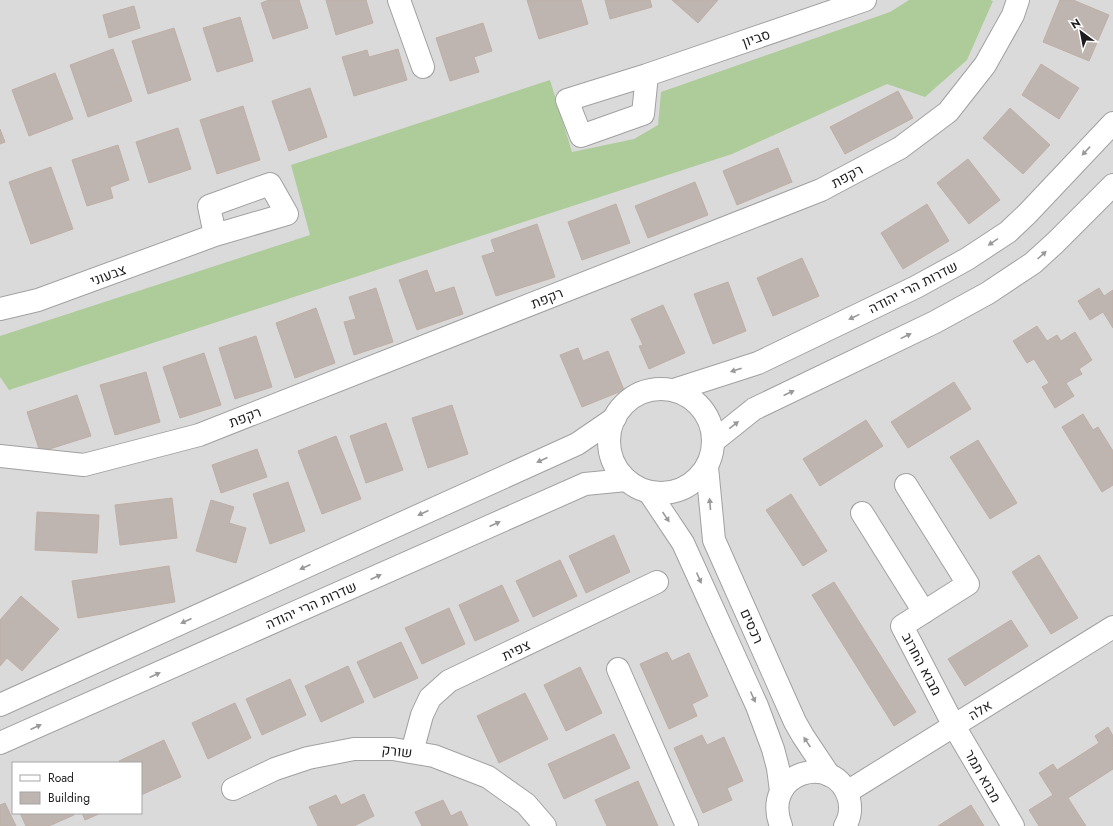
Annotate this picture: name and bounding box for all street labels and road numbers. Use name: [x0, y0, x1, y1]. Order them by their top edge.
street label: סביון: [739, 24, 773, 52]
street label: רקפת: [828, 159, 866, 193]
street label: שדרות הרי יהודה: [865, 256, 961, 318]
street label: צבעוני: [87, 259, 129, 291]
street label: רקפת: [528, 283, 566, 313]
street label: רקפת: [226, 402, 264, 432]
street label: שדרות הרי יהודה: [262, 576, 360, 634]
street label: רכסים: [735, 605, 769, 647]
street label: מבוא החרוב: [897, 629, 947, 699]
street label: צפית: [498, 634, 534, 665]
street label: אלה: [964, 695, 996, 725]
street label: שורק: [381, 739, 413, 763]
street label: מבוא תמר: [960, 746, 1006, 806]

